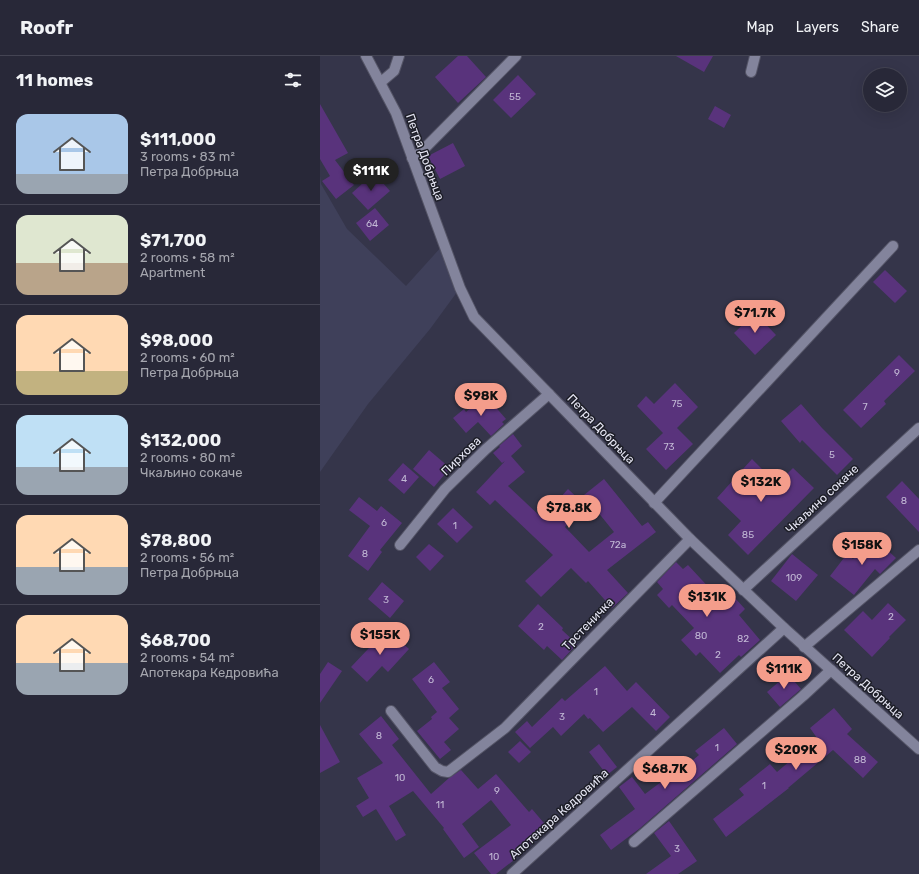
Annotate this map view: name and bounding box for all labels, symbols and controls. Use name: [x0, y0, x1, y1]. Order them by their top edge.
text: Roofr: [20, 16, 73, 39]
text: Map: [747, 19, 774, 36]
text: Layers: [796, 19, 839, 36]
text: Share: [861, 19, 899, 36]
map controls: [863, 68, 907, 112]
button: layers: [863, 68, 907, 112]
icon: filters: [282, 69, 304, 91]
text: 11 homes: [16, 70, 93, 90]
house number: 55: [509, 91, 521, 103]
street label: Петра Добрњца: [403, 112, 447, 202]
text: $111,000: [140, 129, 216, 149]
icon: home: [48, 130, 96, 178]
text: 3 rooms · 83 m²: [140, 149, 235, 164]
pin: $111K: [343, 158, 399, 192]
text: $111K: [353, 163, 389, 178]
text: Петра Добрњца: [140, 164, 239, 179]
house number: 64: [366, 218, 378, 230]
text: $71,700: [140, 230, 207, 250]
icon: home: [48, 231, 96, 279]
text: 2 rooms · 58 m²: [140, 250, 235, 265]
text: Apartment: [140, 265, 205, 280]
pin: $71.7K: [722, 300, 788, 334]
text: $71.7K: [734, 305, 776, 320]
text: $98,000: [140, 330, 213, 350]
icon: home: [48, 331, 96, 379]
text: 2 rooms · 60 m²: [140, 350, 235, 365]
text: Петра Добрњца: [140, 365, 239, 380]
house number: 9: [894, 367, 900, 379]
pin: $98K: [457, 383, 505, 417]
text: $98K: [464, 388, 498, 403]
street label: Петра Добрњца: [564, 391, 638, 467]
house number: 75: [671, 398, 683, 410]
house number: 7: [862, 401, 868, 413]
text: $132,000: [140, 430, 221, 450]
icon: home: [48, 431, 96, 479]
street label: Пирхова: [438, 434, 484, 478]
house number: 73: [663, 441, 675, 453]
house number: 5: [829, 449, 835, 461]
text: 2 rooms · 80 m²: [140, 450, 235, 465]
street label: Чкаљино сокаче: [783, 461, 862, 536]
text: Чкаљино сокаче: [140, 465, 243, 480]
pin: $132K: [733, 469, 789, 503]
house number: 4: [401, 473, 407, 485]
text: $132K: [741, 474, 781, 489]
pin: $78.8K: [536, 495, 602, 529]
house number: 8: [901, 495, 907, 507]
text: $78.8K: [546, 500, 592, 515]
house number: 6: [381, 517, 387, 529]
house number: 1: [453, 520, 457, 532]
house number: 85: [742, 529, 754, 541]
text: $78,800: [140, 530, 212, 550]
icon: home: [48, 531, 96, 579]
pin: $158K: [834, 532, 890, 566]
text: $158K: [842, 537, 882, 552]
house number: 72a: [610, 539, 626, 551]
house number: 8: [362, 548, 368, 560]
text: 2 rooms · 56 m²: [140, 550, 234, 565]
text: Петра Добрњца: [140, 565, 239, 580]
house number: 109: [786, 572, 802, 584]
pin: $131K: [679, 584, 735, 618]
text: $131K: [688, 589, 726, 604]
house number: 3: [383, 594, 389, 606]
street label: Трстеничка: [559, 595, 617, 653]
house number: 2: [888, 611, 894, 623]
house number: 2: [538, 621, 544, 633]
pin: $155K: [352, 622, 408, 656]
text: $155K: [360, 627, 400, 642]
text: $68,700: [140, 630, 211, 650]
house number: 80: [695, 630, 707, 642]
icon: home: [48, 631, 96, 679]
house number: 82: [737, 633, 749, 645]
house number: 2: [715, 649, 721, 661]
text: 2 rooms · 54 m²: [140, 650, 234, 665]
street label: Петра Добрњца: [829, 650, 907, 722]
pin: $111K: [756, 656, 812, 690]
text: $111K: [766, 661, 802, 676]
text: Апотекара Кедровића: [140, 665, 279, 680]
house number: 6: [428, 674, 434, 686]
house number: 1: [594, 686, 598, 698]
house number: 4: [650, 707, 656, 719]
house number: 3: [559, 711, 565, 723]
house number: 8: [376, 730, 382, 742]
pin: $209K: [768, 737, 824, 771]
house number: 1: [715, 742, 719, 754]
text: $209K: [775, 742, 817, 757]
house number: 88: [854, 754, 866, 766]
pin: $68.7K: [632, 756, 698, 790]
text: $68.7K: [642, 761, 688, 776]
street label: Апотекара Кедровића: [507, 766, 611, 862]
house number: 10: [395, 772, 405, 784]
house number: 1: [762, 780, 766, 792]
house number: 9: [494, 785, 500, 797]
house number: 11: [436, 799, 444, 811]
house number: 3: [674, 843, 680, 855]
house number: 10: [489, 851, 499, 863]

